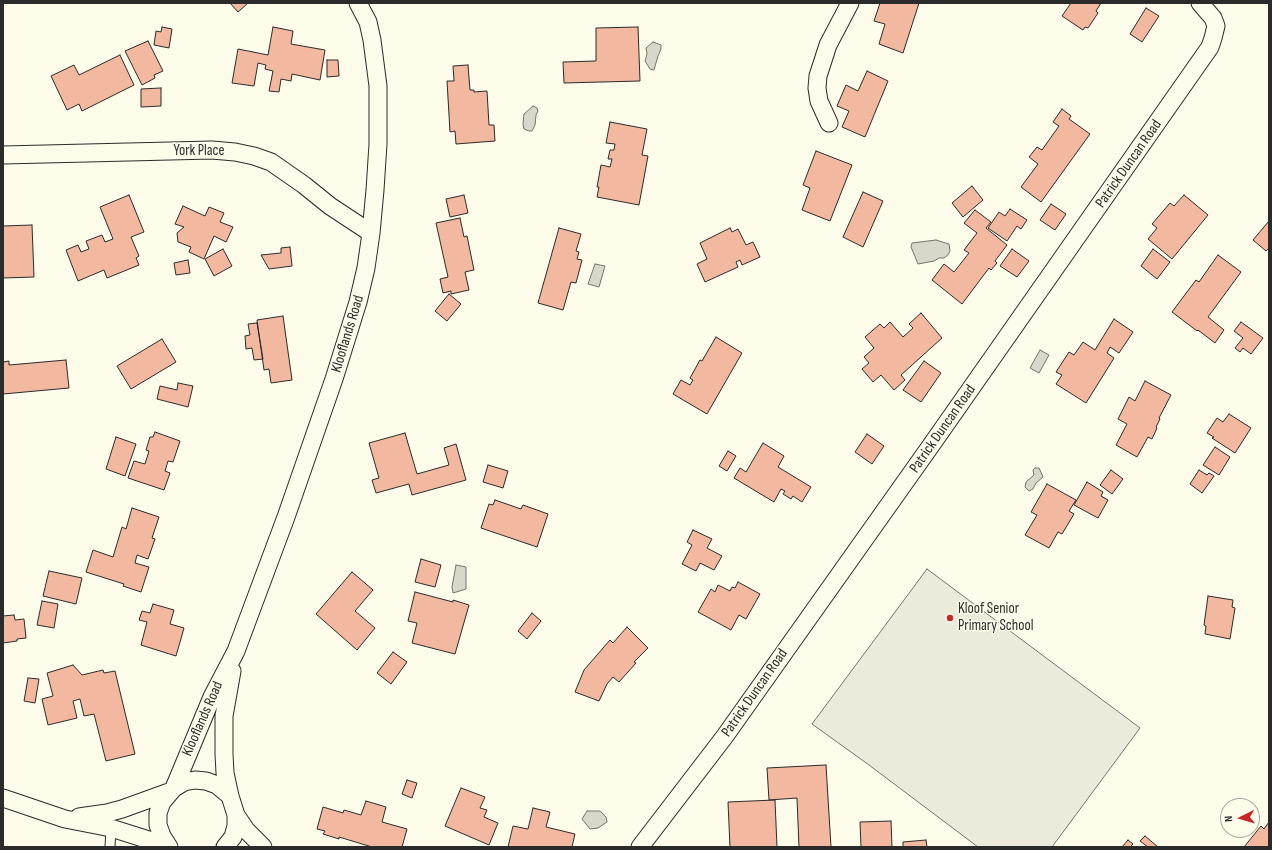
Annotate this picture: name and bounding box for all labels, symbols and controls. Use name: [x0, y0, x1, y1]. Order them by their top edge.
street label: Patrick Duncan Road: [1092, 117, 1166, 211]
street label: York Place: [174, 142, 224, 160]
street label: Klooflands Road: [328, 293, 368, 375]
street label: Patrick Duncan Road: [906, 382, 980, 476]
place label: Kloof Senior Primary School: [958, 600, 1034, 635]
marker: Kloof Senior Primary School: [945, 613, 955, 623]
street label: Patrick Duncan Road: [718, 646, 792, 740]
street label: Klooflands Road: [179, 679, 227, 759]
north arrow: [1220, 798, 1260, 838]
text: N: [1222, 816, 1235, 822]

